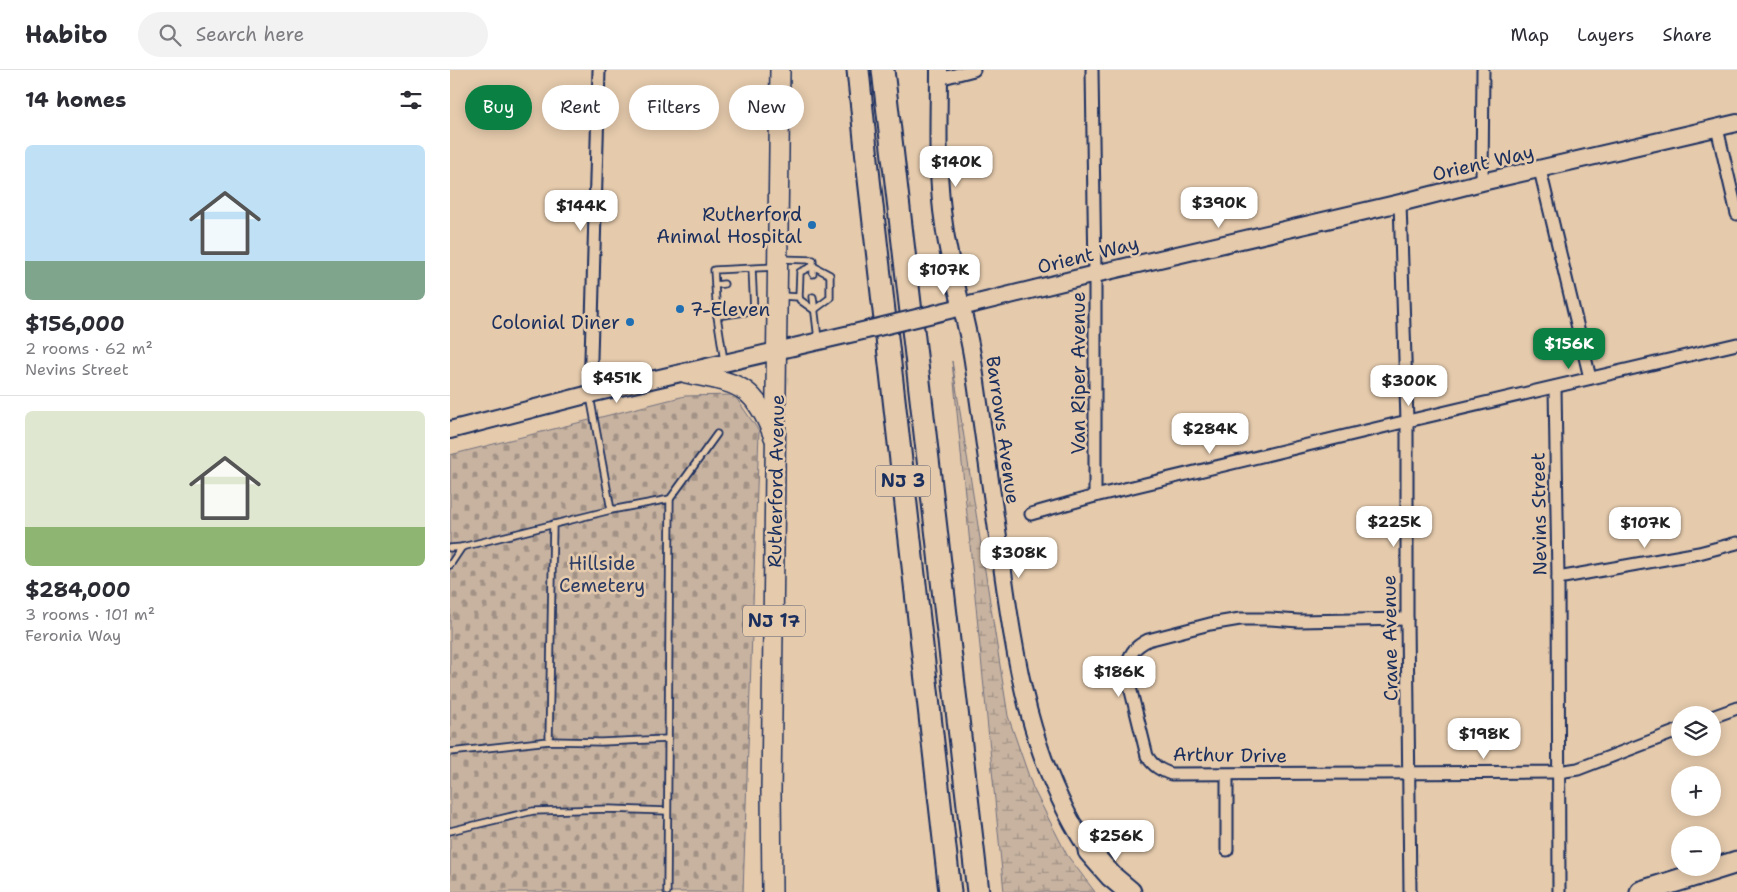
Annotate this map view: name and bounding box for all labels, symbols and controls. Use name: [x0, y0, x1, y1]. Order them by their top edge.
search box: [138, 12, 488, 57]
text: Habito: [25, 19, 108, 51]
icon: search: [156, 21, 184, 49]
text: Search here: [196, 22, 304, 47]
text: Map: [1511, 23, 1549, 47]
text: Layers: [1577, 23, 1634, 47]
text: Share: [1662, 23, 1712, 47]
chip: Buy: [465, 85, 532, 130]
chip: Rent: [542, 85, 619, 130]
chip: Filters: [629, 85, 719, 130]
chip: New: [729, 85, 804, 130]
text: 14 homes: [25, 86, 126, 114]
icon: filters: [397, 86, 425, 114]
street label: Orient Way: [1430, 139, 1536, 187]
pin: $140K: [921, 146, 991, 188]
text: $140K: [931, 151, 981, 172]
icon: home: [180, 178, 270, 268]
pin: $390K: [1184, 186, 1254, 229]
pin: $144K: [546, 190, 616, 232]
text: $390K: [1192, 192, 1246, 213]
text: $144K: [556, 195, 606, 216]
place label: Rutherford Animal Hospital: [656, 202, 802, 249]
marker: Rutherford Animal Hospital: [806, 219, 818, 231]
street label: Orient Way: [1035, 230, 1141, 280]
pin: $107K: [909, 254, 979, 296]
text: $107K: [919, 259, 969, 280]
street label: Van Riper Avenue: [1066, 292, 1091, 454]
place label: 7-Eleven: [690, 297, 770, 322]
marker: 7-Eleven: [674, 303, 686, 315]
text: $156,000: [25, 310, 125, 338]
place label: Colonial Diner: [491, 310, 620, 335]
marker: Colonial Diner: [624, 316, 636, 328]
pin: $156K: [1534, 328, 1604, 370]
text: $156K: [1544, 333, 1594, 354]
text: 2 rooms · 62 m²: [25, 338, 153, 359]
street label: Barrows Avenue: [980, 354, 1026, 506]
text: Nevins Street: [25, 359, 129, 380]
pin: $451K: [582, 362, 652, 404]
pin: $300K: [1374, 364, 1444, 407]
text: $451K: [592, 367, 642, 388]
text: $300K: [1381, 370, 1437, 391]
street label: Rutherford Avenue: [762, 394, 790, 568]
pin: $284K: [1175, 412, 1245, 455]
text: $284K: [1183, 418, 1237, 439]
icon: home: [180, 443, 270, 533]
street label: Nevins Street: [1525, 452, 1553, 576]
road number: NJ 3: [876, 466, 930, 496]
pin: $225K: [1359, 506, 1429, 548]
pin: $107K: [1610, 506, 1680, 549]
text: $225K: [1367, 511, 1421, 532]
text: $107K: [1620, 512, 1670, 533]
pin: $308K: [984, 536, 1054, 579]
text: $308K: [991, 542, 1047, 563]
park label: Hillside Cemetery: [559, 551, 645, 598]
street label: Crane Avenue: [1376, 575, 1404, 701]
text: $284,000: [25, 576, 131, 604]
text: 3 rooms · 101 m²: [25, 604, 155, 625]
road number: NJ 17: [743, 606, 805, 636]
text: Feronia Way: [25, 625, 121, 646]
pin: $186K: [1084, 656, 1154, 698]
text: $186K: [1094, 661, 1144, 682]
map controls: [1671, 706, 1721, 876]
button: layers: [1671, 706, 1721, 756]
pin: $198K: [1449, 718, 1519, 760]
text: $198K: [1459, 723, 1509, 744]
street label: Arthur Drive: [1173, 742, 1287, 768]
button: +: [1671, 766, 1721, 816]
pin: $256K: [1081, 820, 1151, 862]
text: $256K: [1089, 825, 1143, 846]
button: −: [1671, 826, 1721, 876]

